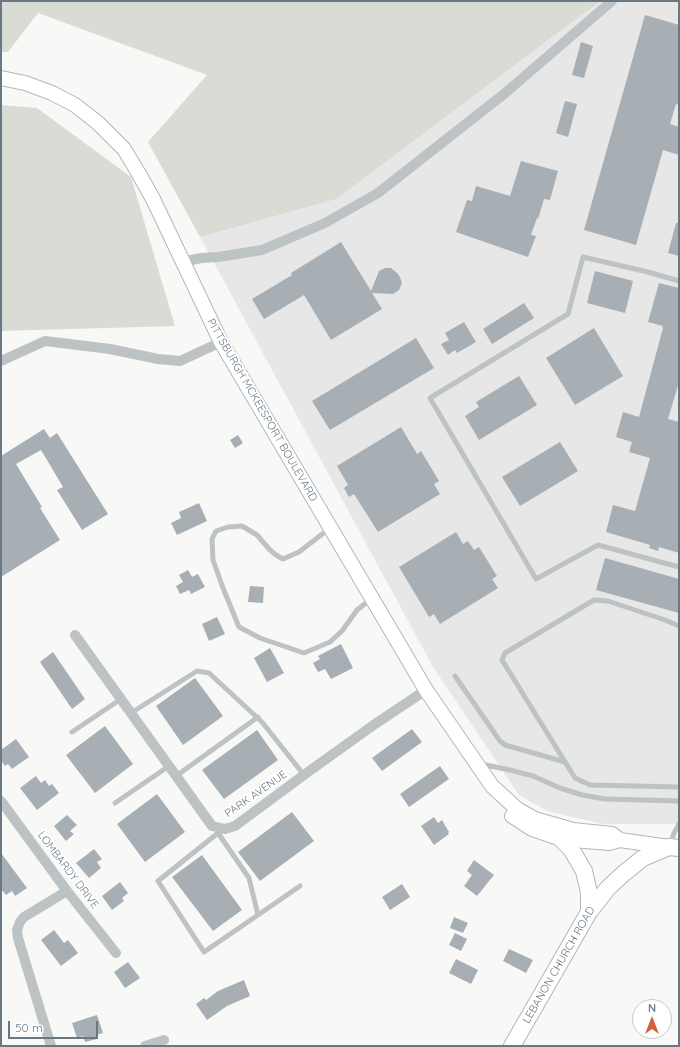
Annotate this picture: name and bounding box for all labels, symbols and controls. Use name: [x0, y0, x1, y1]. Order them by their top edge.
street label: PITTSBURGH MCKEESPORT BOULEVARD: [204, 316, 320, 504]
street label: PARK AVENUE: [222, 768, 290, 820]
street label: LOMBARDY DRIVE: [35, 829, 101, 911]
street label: LEBANON CHURCH ROAD: [520, 904, 598, 1026]
north arrow: [632, 999, 672, 1039]
text: N: [648, 1001, 656, 1015]
scale bar: [10, 1013, 100, 1039]
text: 50 m: [15, 1020, 43, 1035]

